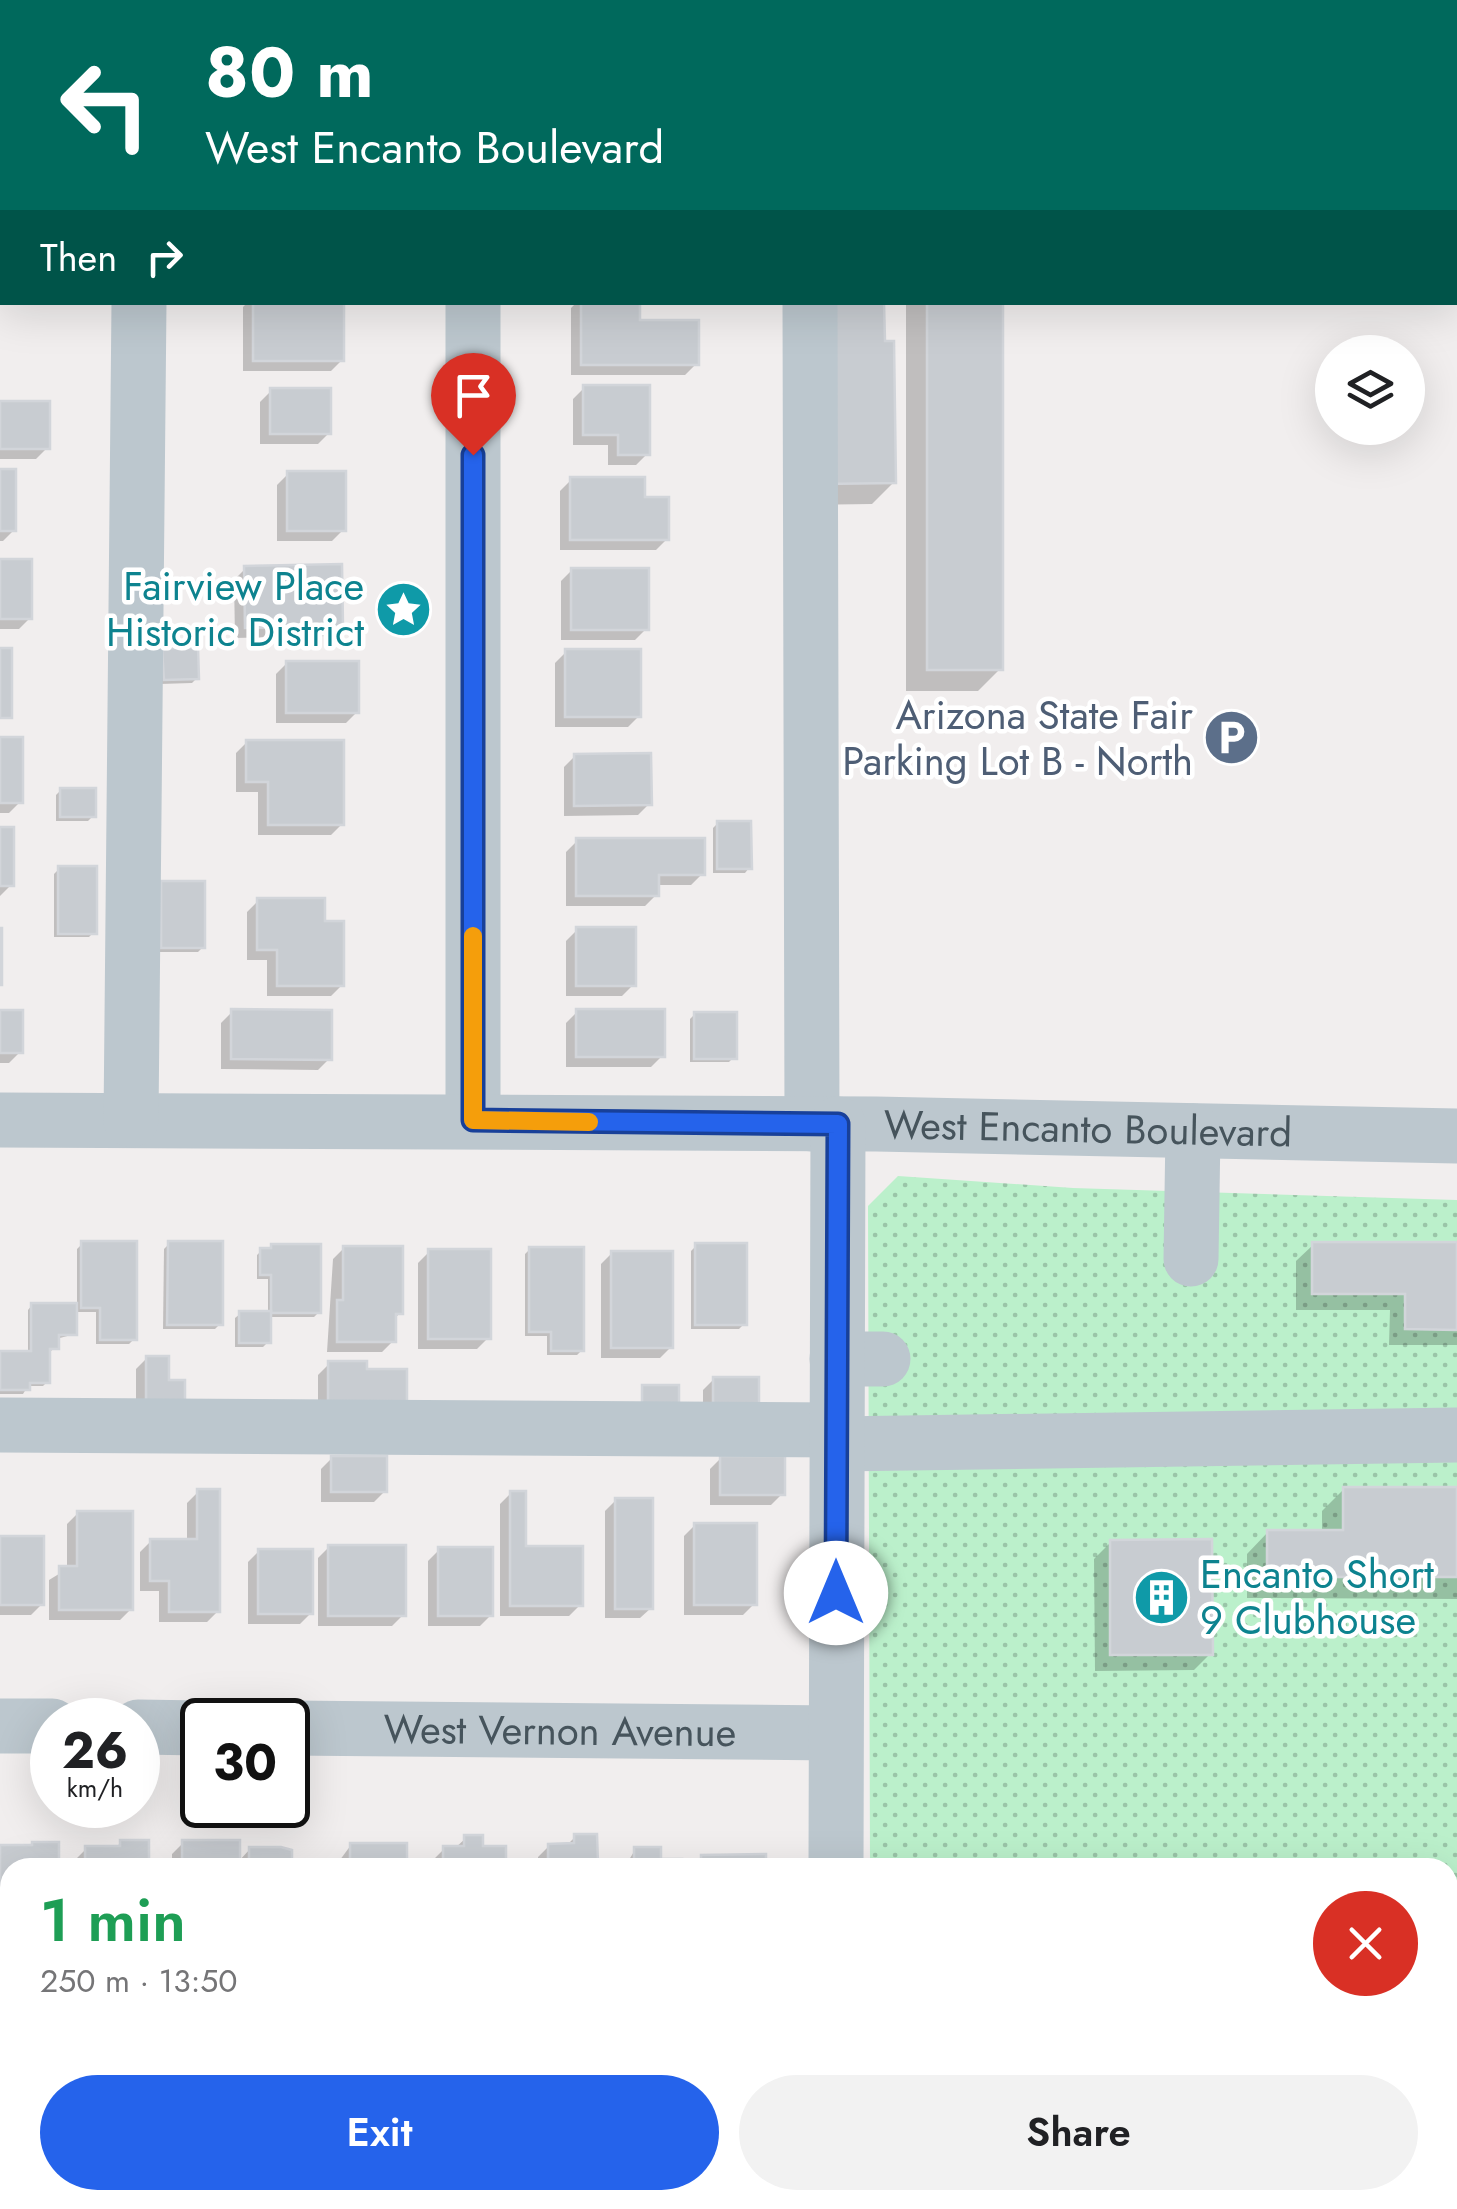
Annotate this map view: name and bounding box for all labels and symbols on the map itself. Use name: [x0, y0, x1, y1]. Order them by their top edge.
pin: [431, 353, 516, 456]
place label: Fairview Place Historic District: [106, 557, 364, 661]
place icon: Fairview Place Historic District: [373, 579, 433, 639]
place label: Arizona State Fair Parking Lot B - North: [842, 686, 1193, 790]
parking icon: Arizona State Fair Parking Lot B - North: [1202, 708, 1262, 768]
street label: West Encanto Boulevard: [883, 1095, 1293, 1162]
position arrow: [784, 1541, 888, 1645]
place label: Encanto Short 9 Clubhouse: [1200, 1545, 1434, 1649]
building icon: Encanto Short 9 Clubhouse: [1131, 1567, 1191, 1627]
speed limit sign: 30: [180, 1698, 310, 1828]
street label: West Vernon Avenue: [383, 1700, 737, 1761]

